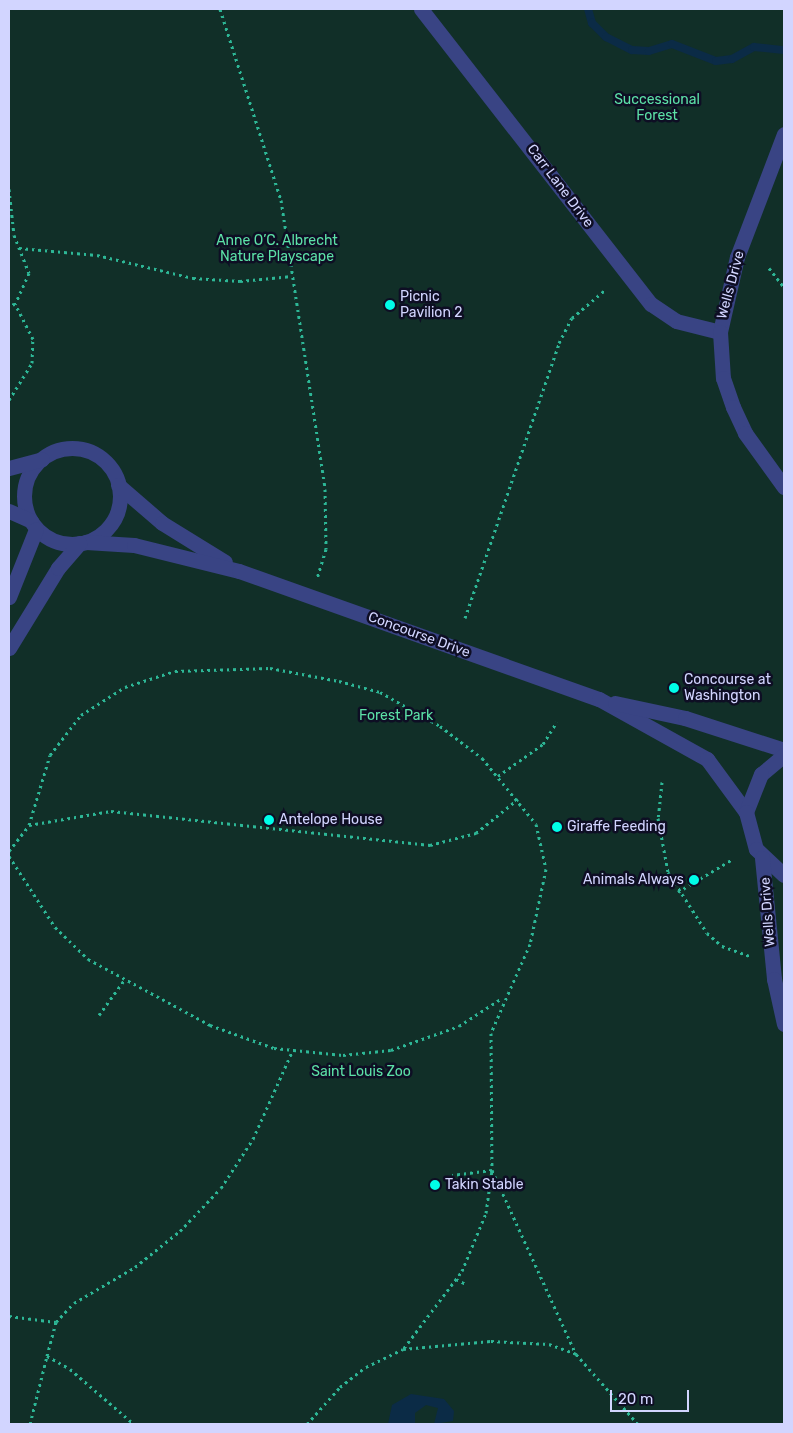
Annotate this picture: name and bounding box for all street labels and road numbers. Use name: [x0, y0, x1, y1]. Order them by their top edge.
street label: Carr Lane Drive: [523, 141, 597, 231]
street label: Wells Drive: [714, 249, 748, 321]
street label: Concourse Drive: [366, 609, 472, 661]
street label: Wells Drive: [757, 877, 779, 947]

